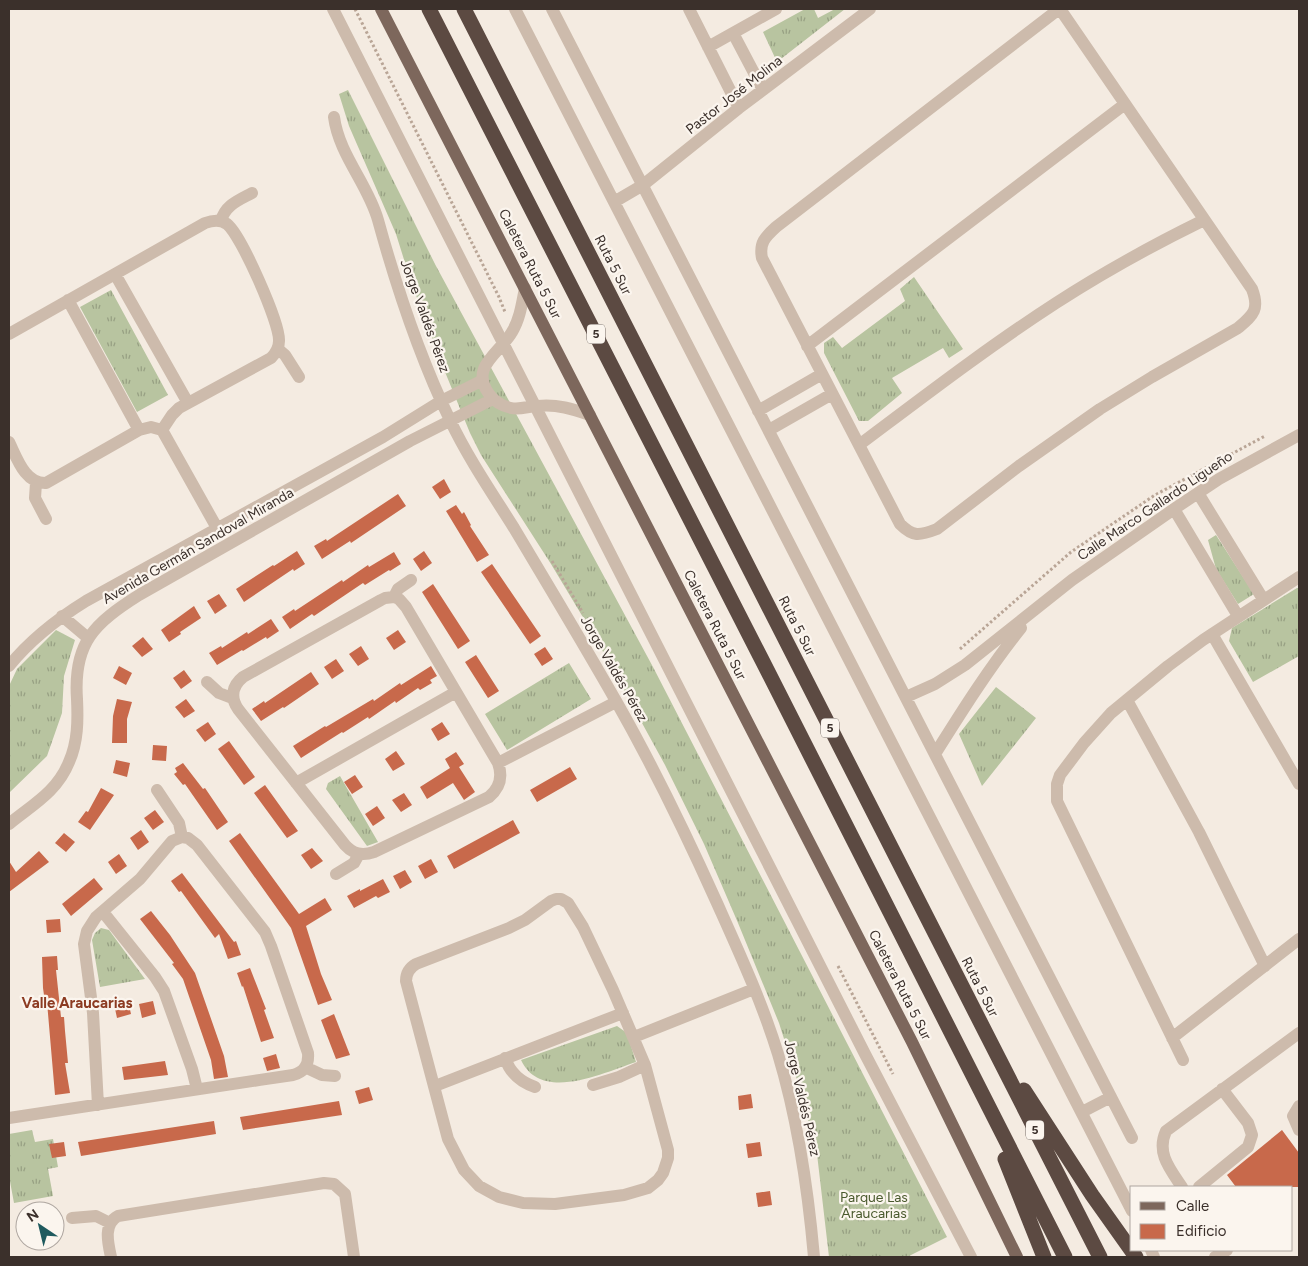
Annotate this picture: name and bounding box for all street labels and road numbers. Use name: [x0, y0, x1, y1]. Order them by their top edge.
street label: Pastor José Molina: [683, 52, 785, 138]
street label: Caletera Ruta 5 Sur: [495, 206, 565, 322]
street label: Ruta 5 Sur: [591, 232, 635, 298]
street label: Jorge Valdés Pérez: [397, 257, 453, 375]
road number: 5: [587, 324, 605, 344]
street label: Calle Marco Gallardo Ligueño: [1074, 448, 1236, 564]
street label: Avenida Germán Sandoval Miranda: [99, 484, 297, 608]
street label: Caletera Ruta 5 Sur: [680, 567, 750, 683]
street label: Ruta 5 Sur: [775, 593, 819, 659]
street label: Jorge Valdés Pérez: [577, 613, 651, 725]
road number: 5: [821, 718, 839, 738]
street label: Caletera Ruta 5 Sur: [865, 927, 935, 1043]
street label: Ruta 5 Sur: [958, 954, 1002, 1020]
street label: Jorge Valdés Pérez: [780, 1038, 824, 1158]
road number: 5: [1026, 1120, 1044, 1140]

